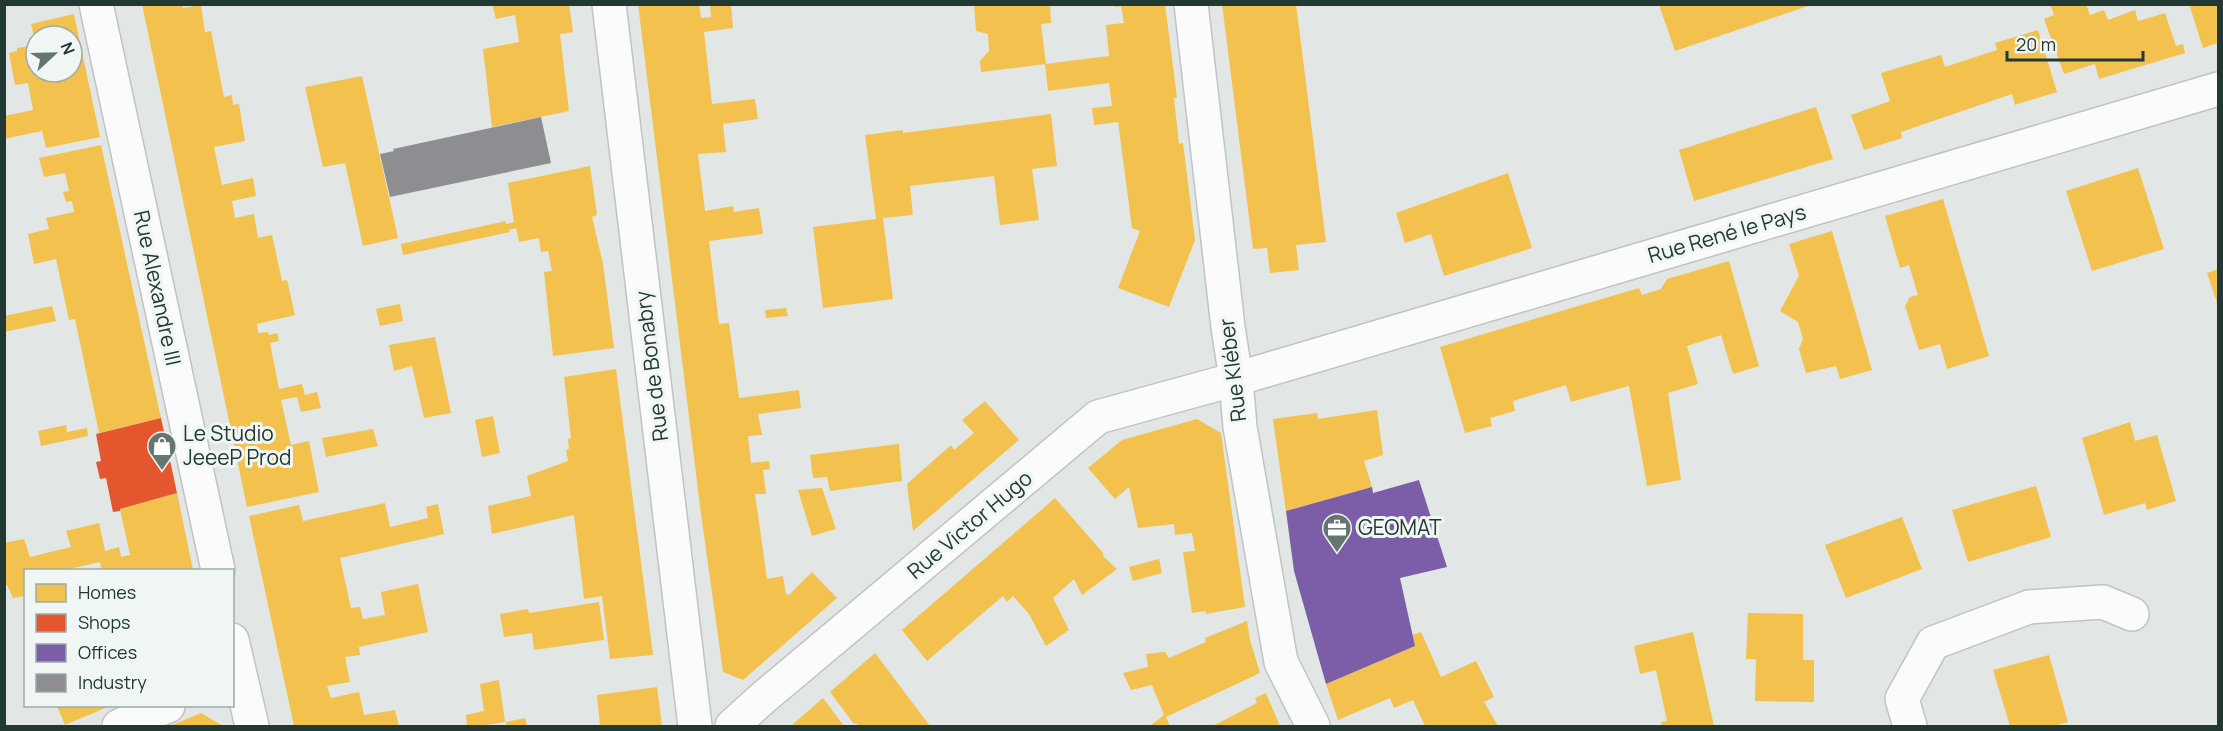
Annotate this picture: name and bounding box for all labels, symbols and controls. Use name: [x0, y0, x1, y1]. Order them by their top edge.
north arrow: [24, 24, 84, 84]
scale bar: [2007, 24, 2144, 62]
text: 20 m: [2016, 32, 2056, 56]
text: N: [56, 39, 80, 58]
street label: Rue René le Pays: [1645, 197, 1809, 269]
street label: Rue Alexandre III: [128, 208, 188, 368]
street label: Rue de Bonabry: [628, 289, 674, 443]
street label: Rue Kléber: [1212, 316, 1252, 423]
place label: Le Studio JeeeP Prod: [183, 419, 291, 471]
shop icon: Le Studio JeeeP Prod: [146, 430, 178, 472]
street label: Rue Victor Hugo: [901, 464, 1038, 585]
office icon: GEOMAT: [1321, 512, 1353, 554]
place label: GEOMAT: [1358, 513, 1442, 541]
legend: [24, 569, 234, 707]
text: Homes: [78, 580, 136, 604]
text: Shops: [78, 610, 130, 634]
text: Offices: [78, 640, 137, 664]
text: Industry: [78, 670, 147, 694]

